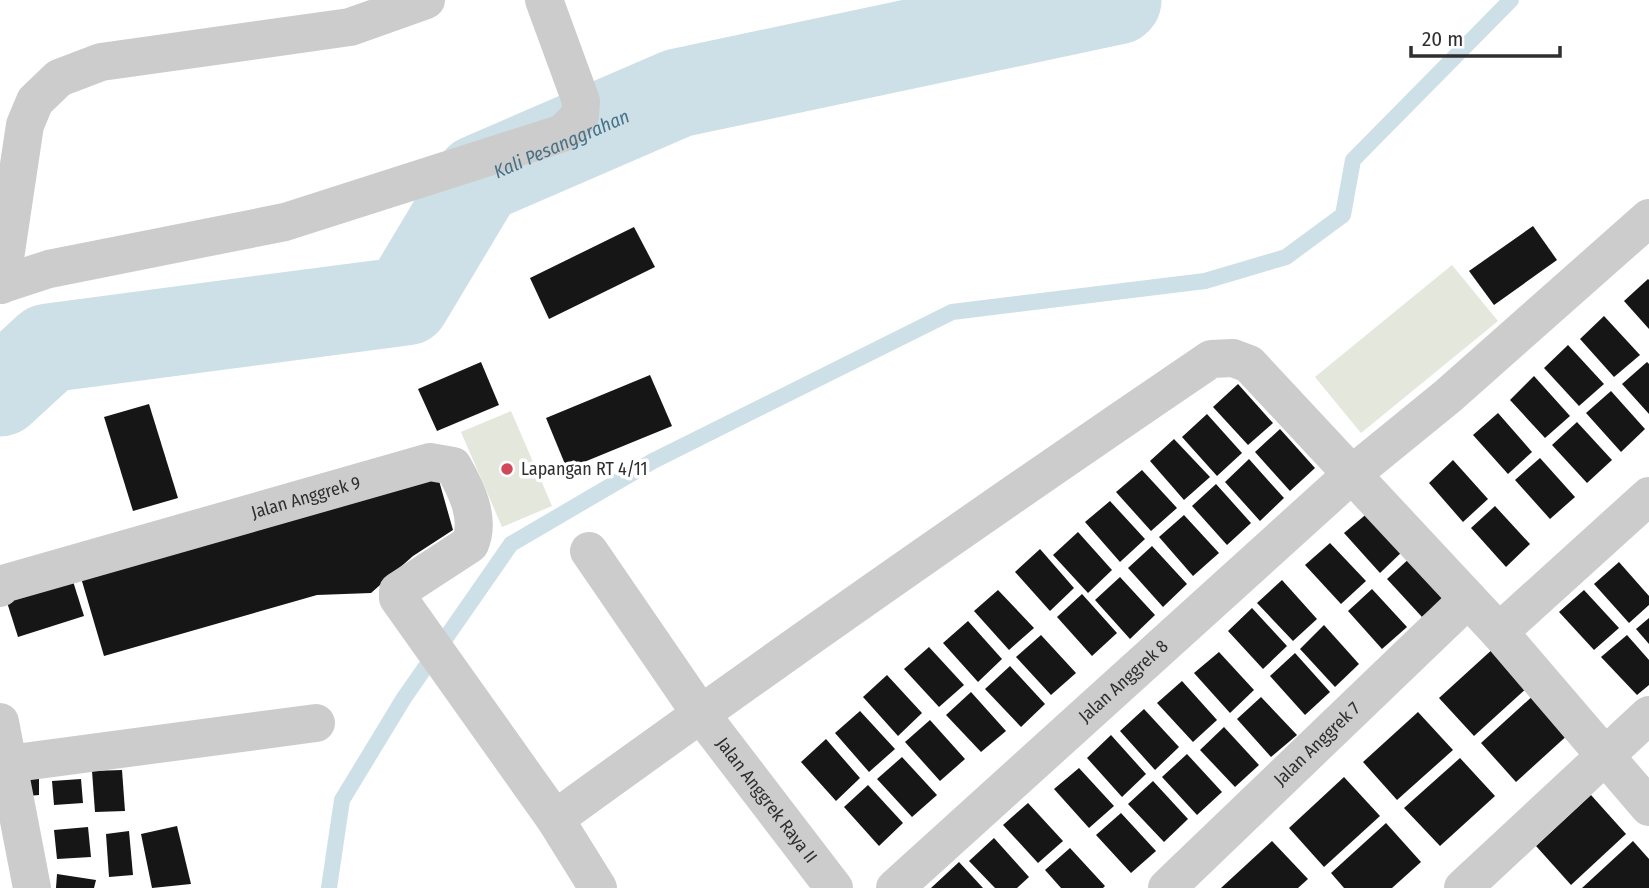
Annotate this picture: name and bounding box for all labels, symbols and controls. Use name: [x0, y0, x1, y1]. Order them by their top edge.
scale bar: [1411, 14, 1560, 58]
text: 20 m: [1422, 26, 1463, 52]
water label: Kali Pesanggrahan: [490, 104, 633, 183]
place label: Lapangan RT 4/11: [521, 458, 648, 480]
marker: Lapangan RT 4/11: [499, 461, 515, 477]
street label: Jalan Anggrek 9: [249, 471, 363, 524]
street label: Jalan Anggrek 8: [1074, 635, 1173, 727]
street label: Jalan Anggrek 7: [1269, 697, 1365, 790]
street label: Jalan Anggrek Raya II: [712, 733, 822, 867]

